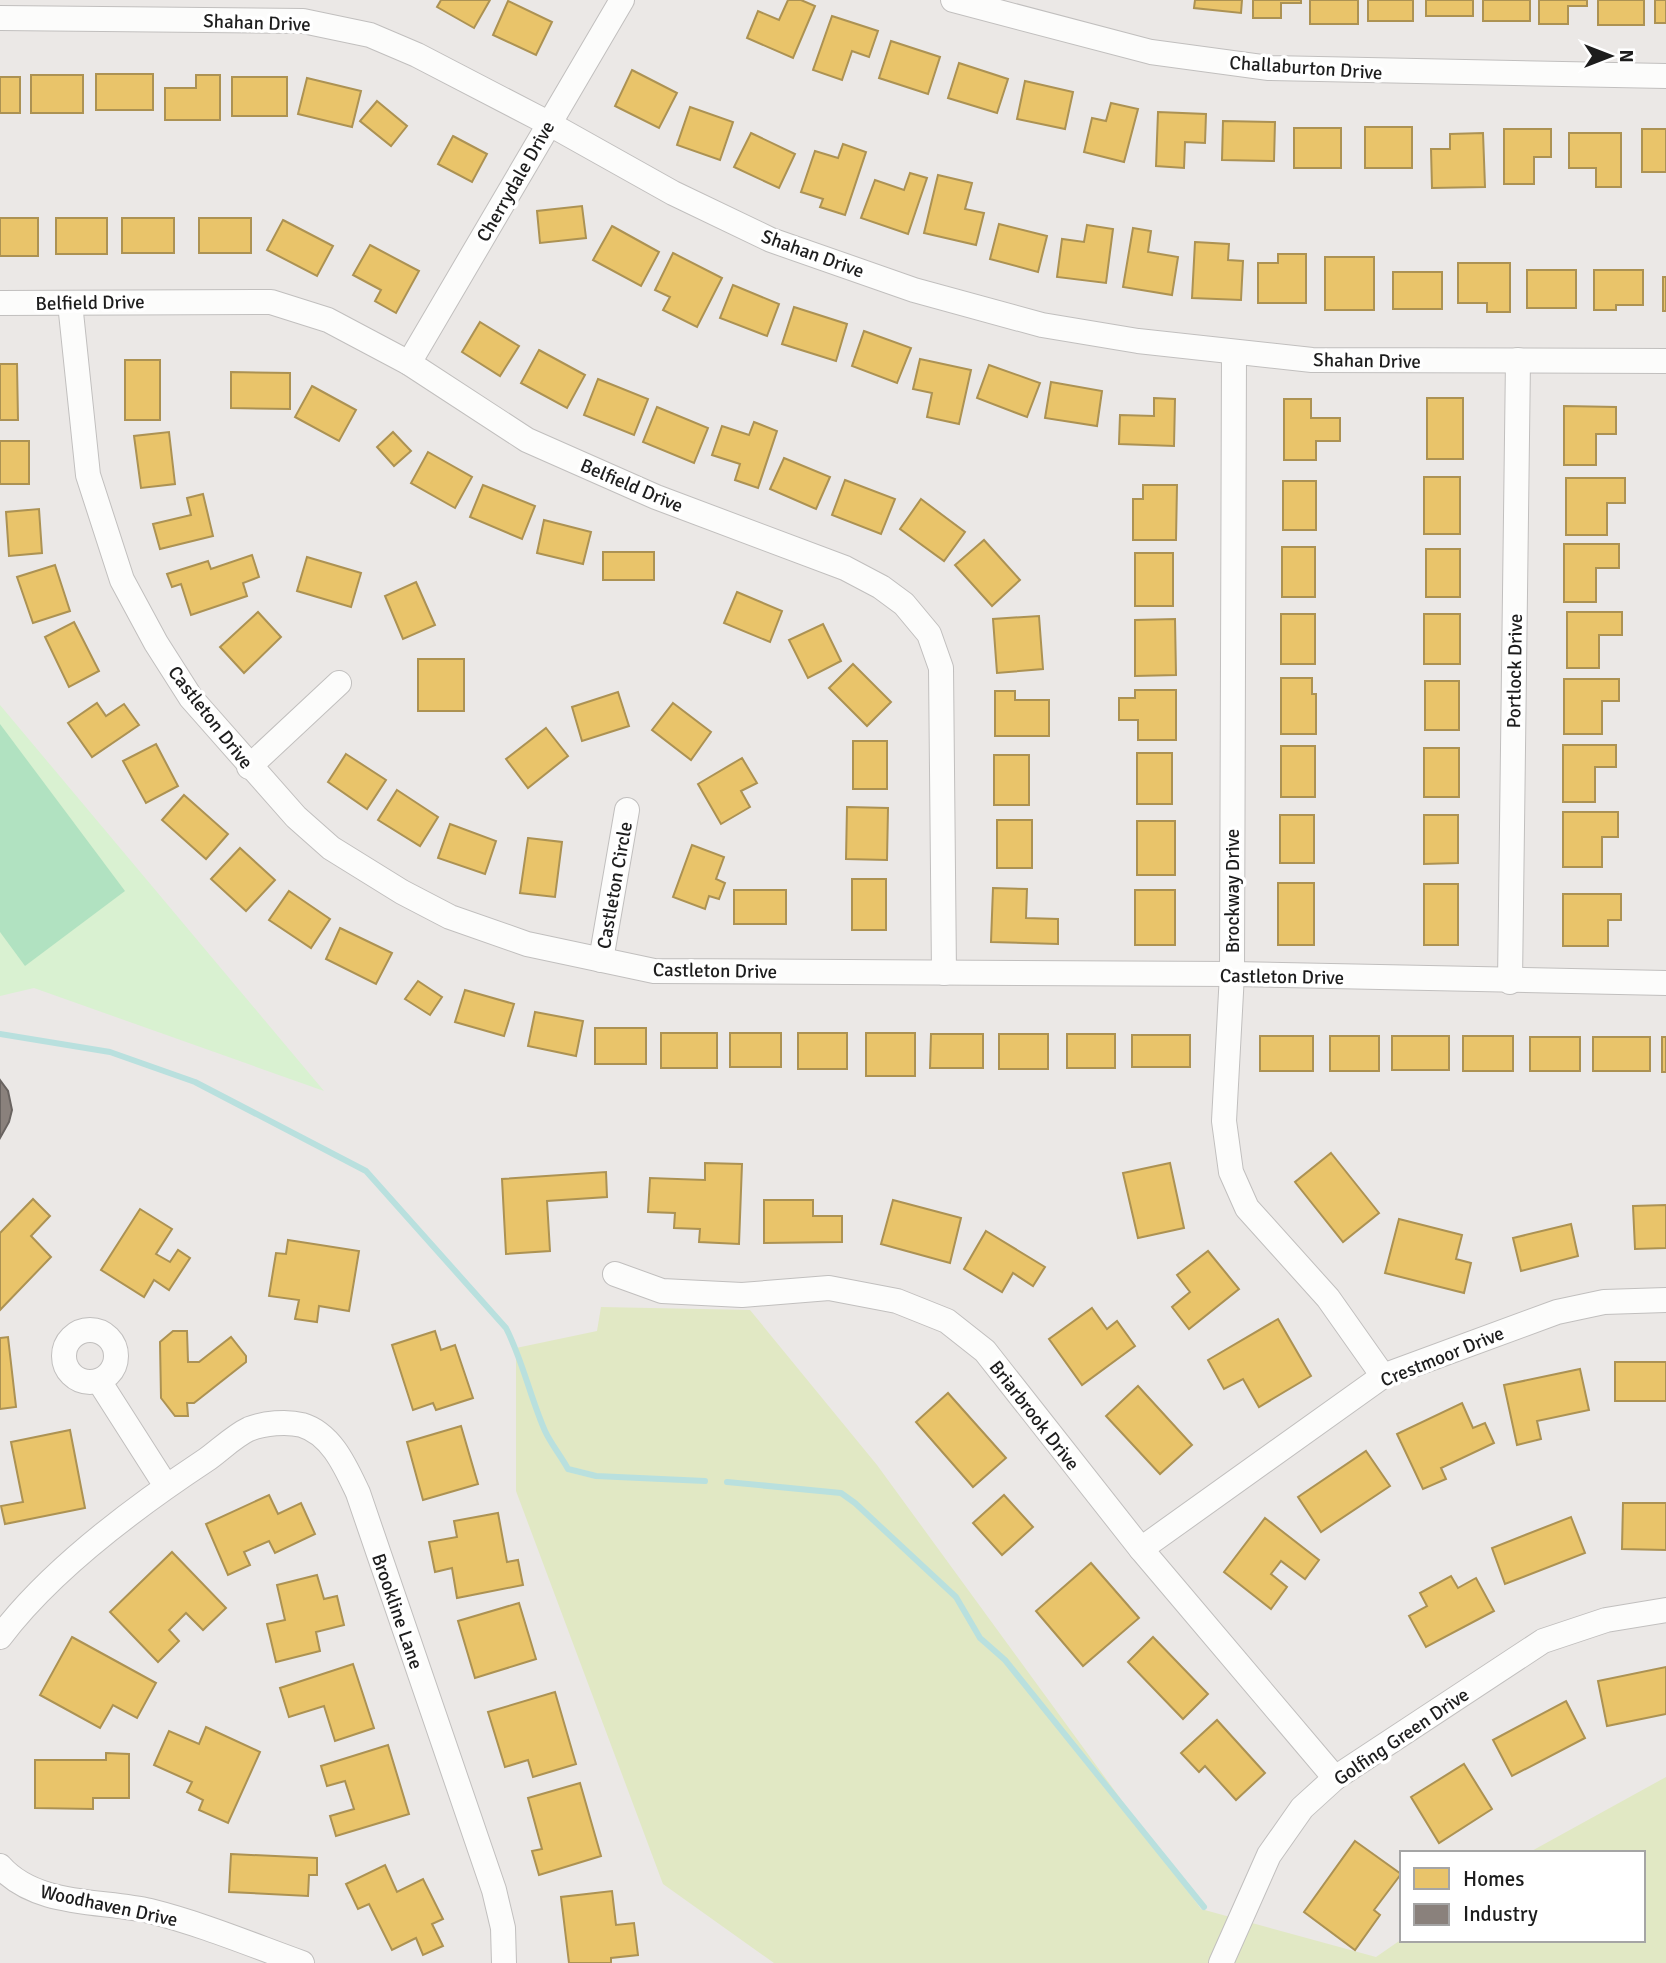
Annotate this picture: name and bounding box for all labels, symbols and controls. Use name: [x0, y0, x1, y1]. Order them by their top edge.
street label: Shahan Drive: [203, 9, 311, 37]
north arrow: [1575, 21, 1645, 91]
text: N: [1614, 49, 1638, 63]
street label: Challaburton Drive: [1229, 51, 1383, 85]
street label: Cherrydale Drive: [472, 117, 560, 246]
street label: Shahan Drive: [758, 224, 867, 284]
street label: Belfield Drive: [35, 290, 145, 316]
street label: Shahan Drive: [1313, 348, 1421, 374]
street label: Belfield Drive: [577, 454, 687, 518]
street label: Portlock Drive: [1502, 614, 1528, 729]
street label: Castleton Drive: [163, 661, 258, 774]
street label: Castleton Circle: [592, 820, 638, 951]
street label: Brockway Drive: [1221, 829, 1245, 953]
street label: Castleton Drive: [653, 958, 777, 984]
street label: Castleton Drive: [1220, 964, 1344, 990]
street label: Crestmoor Drive: [1377, 1321, 1508, 1393]
street label: Briarbrook Drive: [984, 1356, 1085, 1475]
street label: Brookline Lane: [366, 1550, 428, 1672]
street label: Golfing Green Drive: [1329, 1683, 1474, 1791]
legend: [1400, 1851, 1645, 1942]
text: Homes: [1463, 1866, 1525, 1892]
street label: Woodhaven Drive: [38, 1880, 180, 1932]
text: Industry: [1463, 1901, 1538, 1927]

